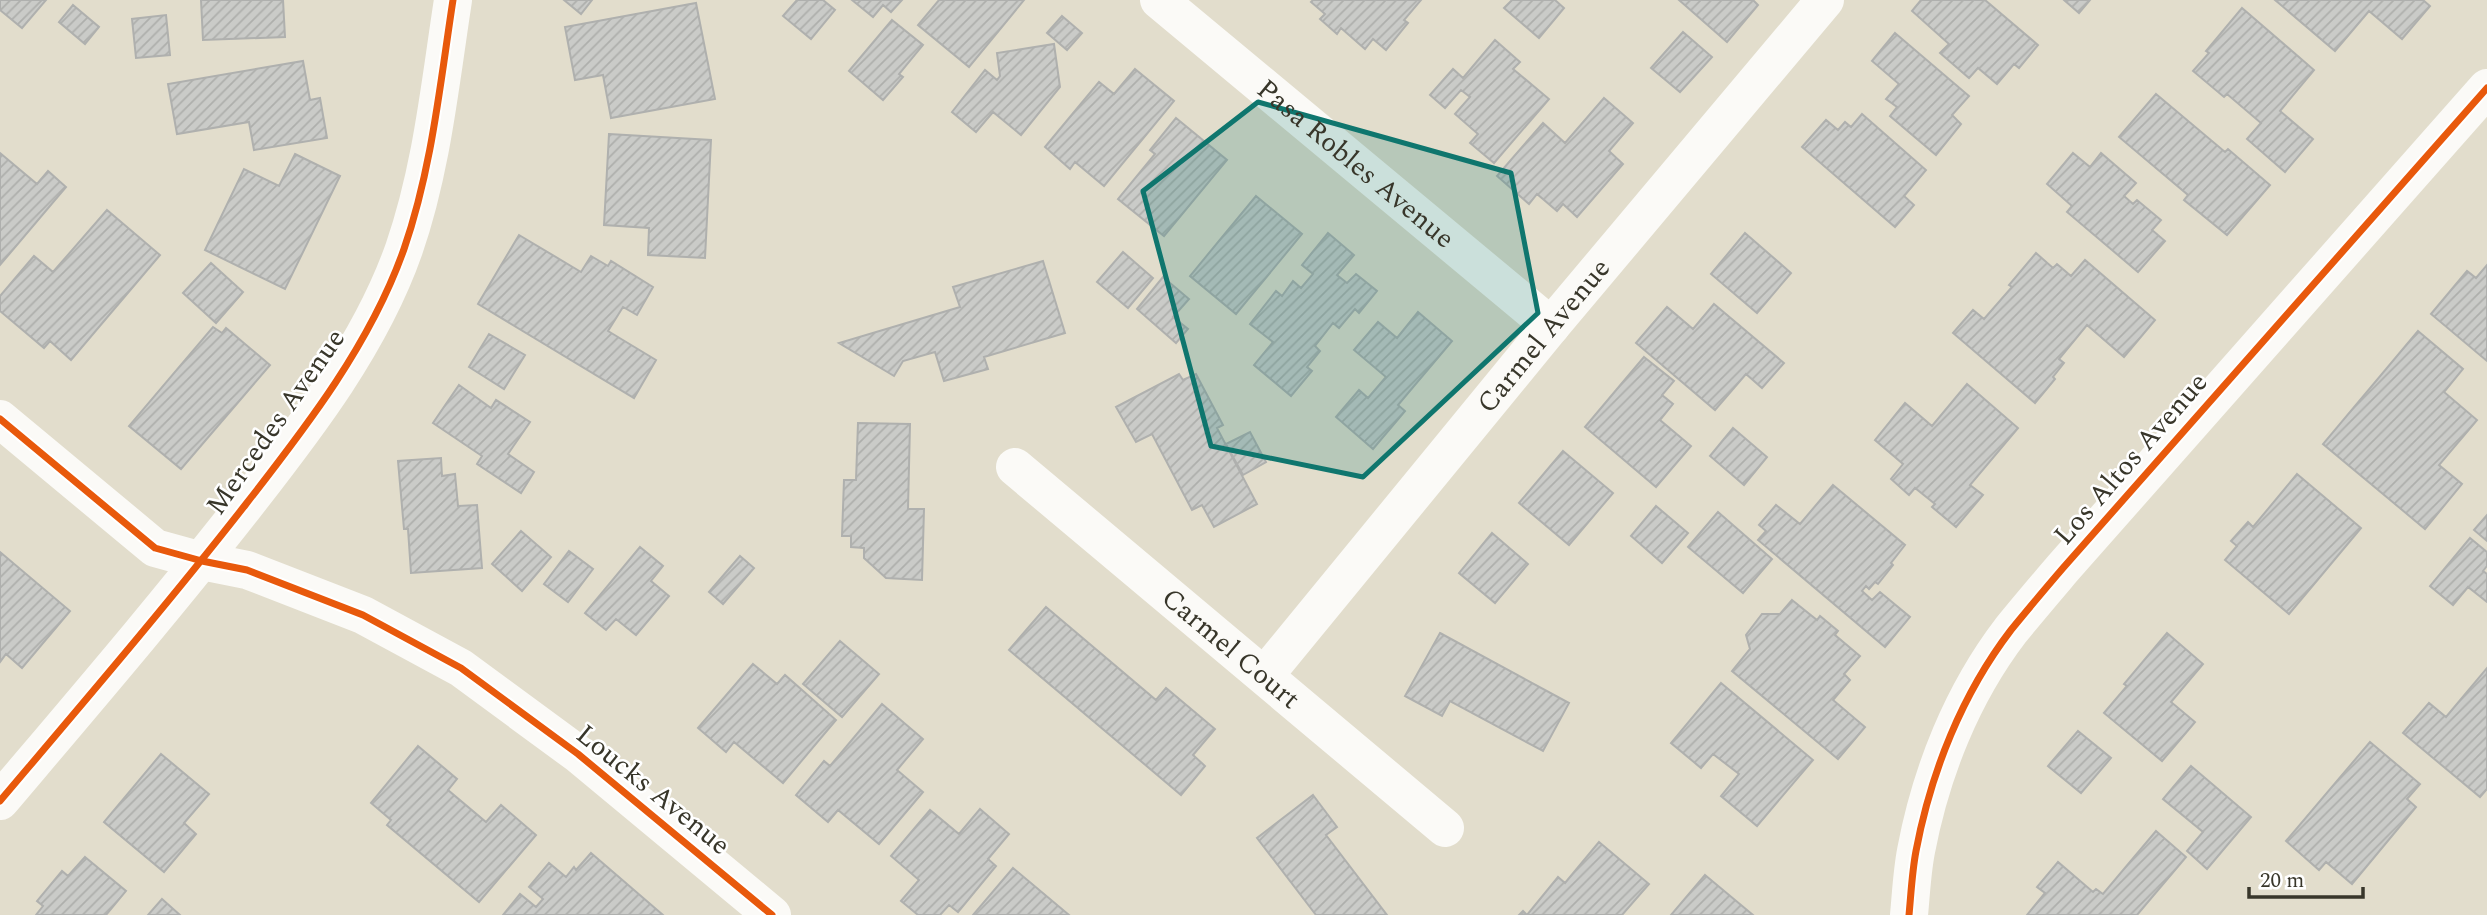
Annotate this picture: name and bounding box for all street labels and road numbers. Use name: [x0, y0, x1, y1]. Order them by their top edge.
street label: Pasa Robles Avenue: [1247, 68, 1464, 259]
street label: Carmel Avenue: [1466, 249, 1621, 423]
street label: Mercedes Avenue: [196, 320, 356, 524]
street label: Los Altos Avenue: [2043, 363, 2219, 555]
street label: Carmel Court: [1152, 577, 1310, 720]
street label: Loucks Avenue: [566, 714, 740, 866]

